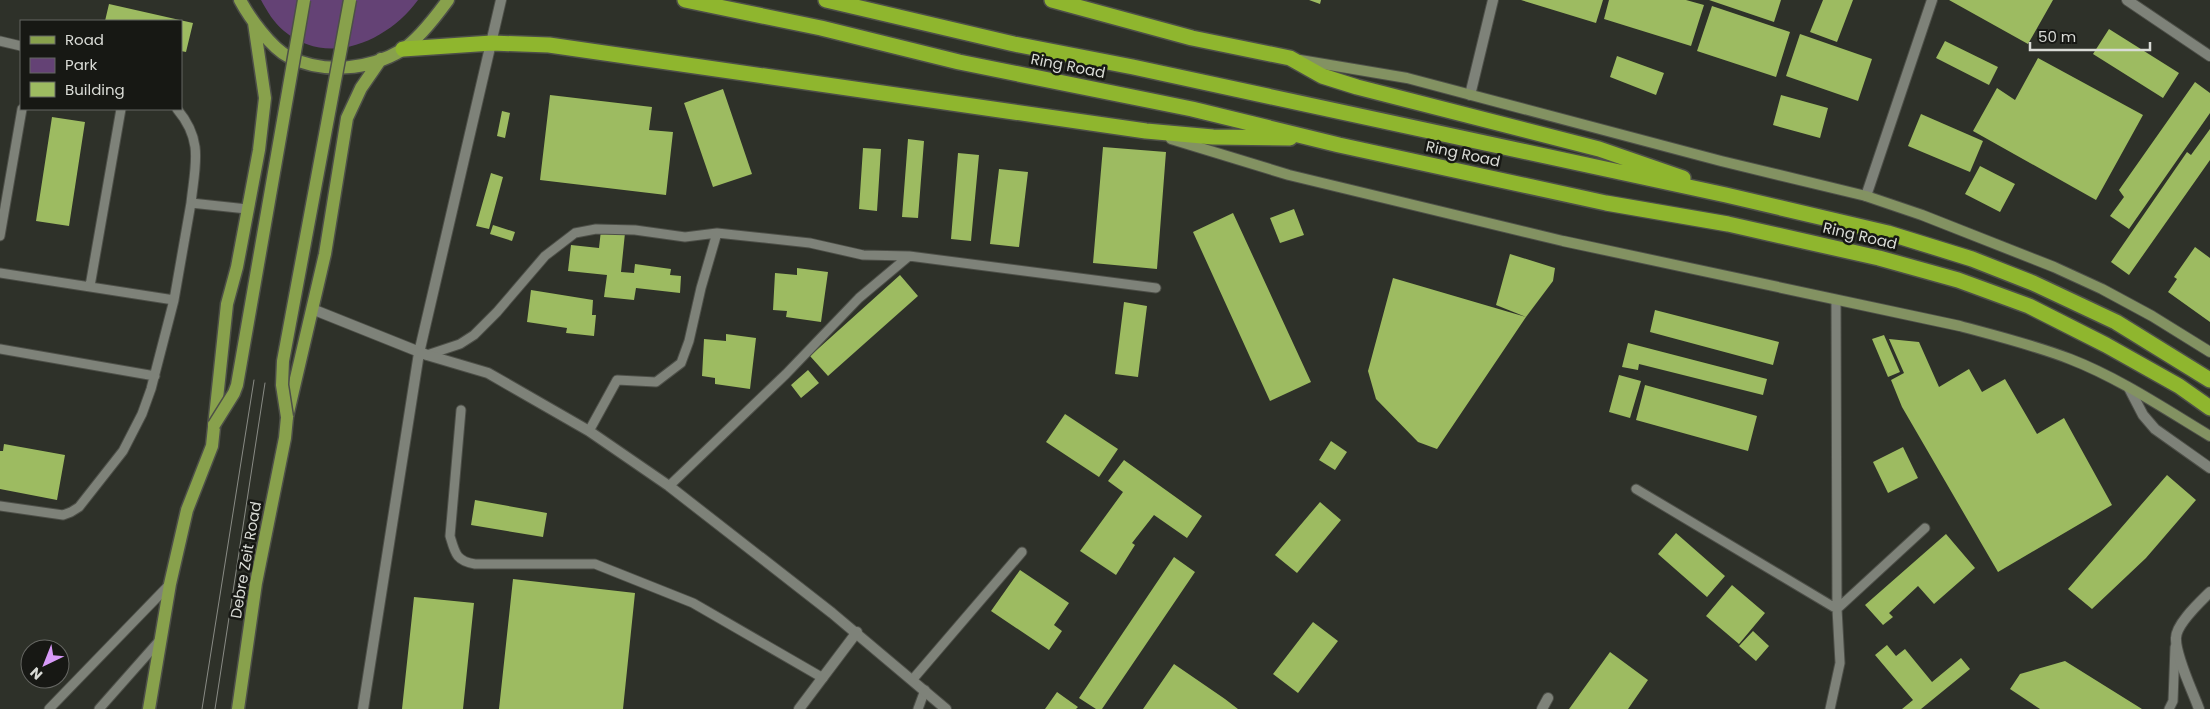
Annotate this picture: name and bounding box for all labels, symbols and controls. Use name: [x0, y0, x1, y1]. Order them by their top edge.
legend: [20, 20, 182, 110]
scale bar: [2030, 20, 2150, 52]
text: 50 m: [2038, 26, 2076, 47]
text: Road: [65, 29, 104, 50]
street label: Ring Road: [1029, 48, 1107, 83]
text: Park: [65, 54, 97, 75]
text: Building: [65, 79, 125, 100]
street label: Ring Road: [1424, 135, 1502, 172]
street label: Ring Road: [1821, 217, 1899, 254]
street label: Debre Zeit Road: [225, 500, 266, 620]
north arrow: [20, 639, 70, 689]
text: N: [25, 663, 47, 684]

